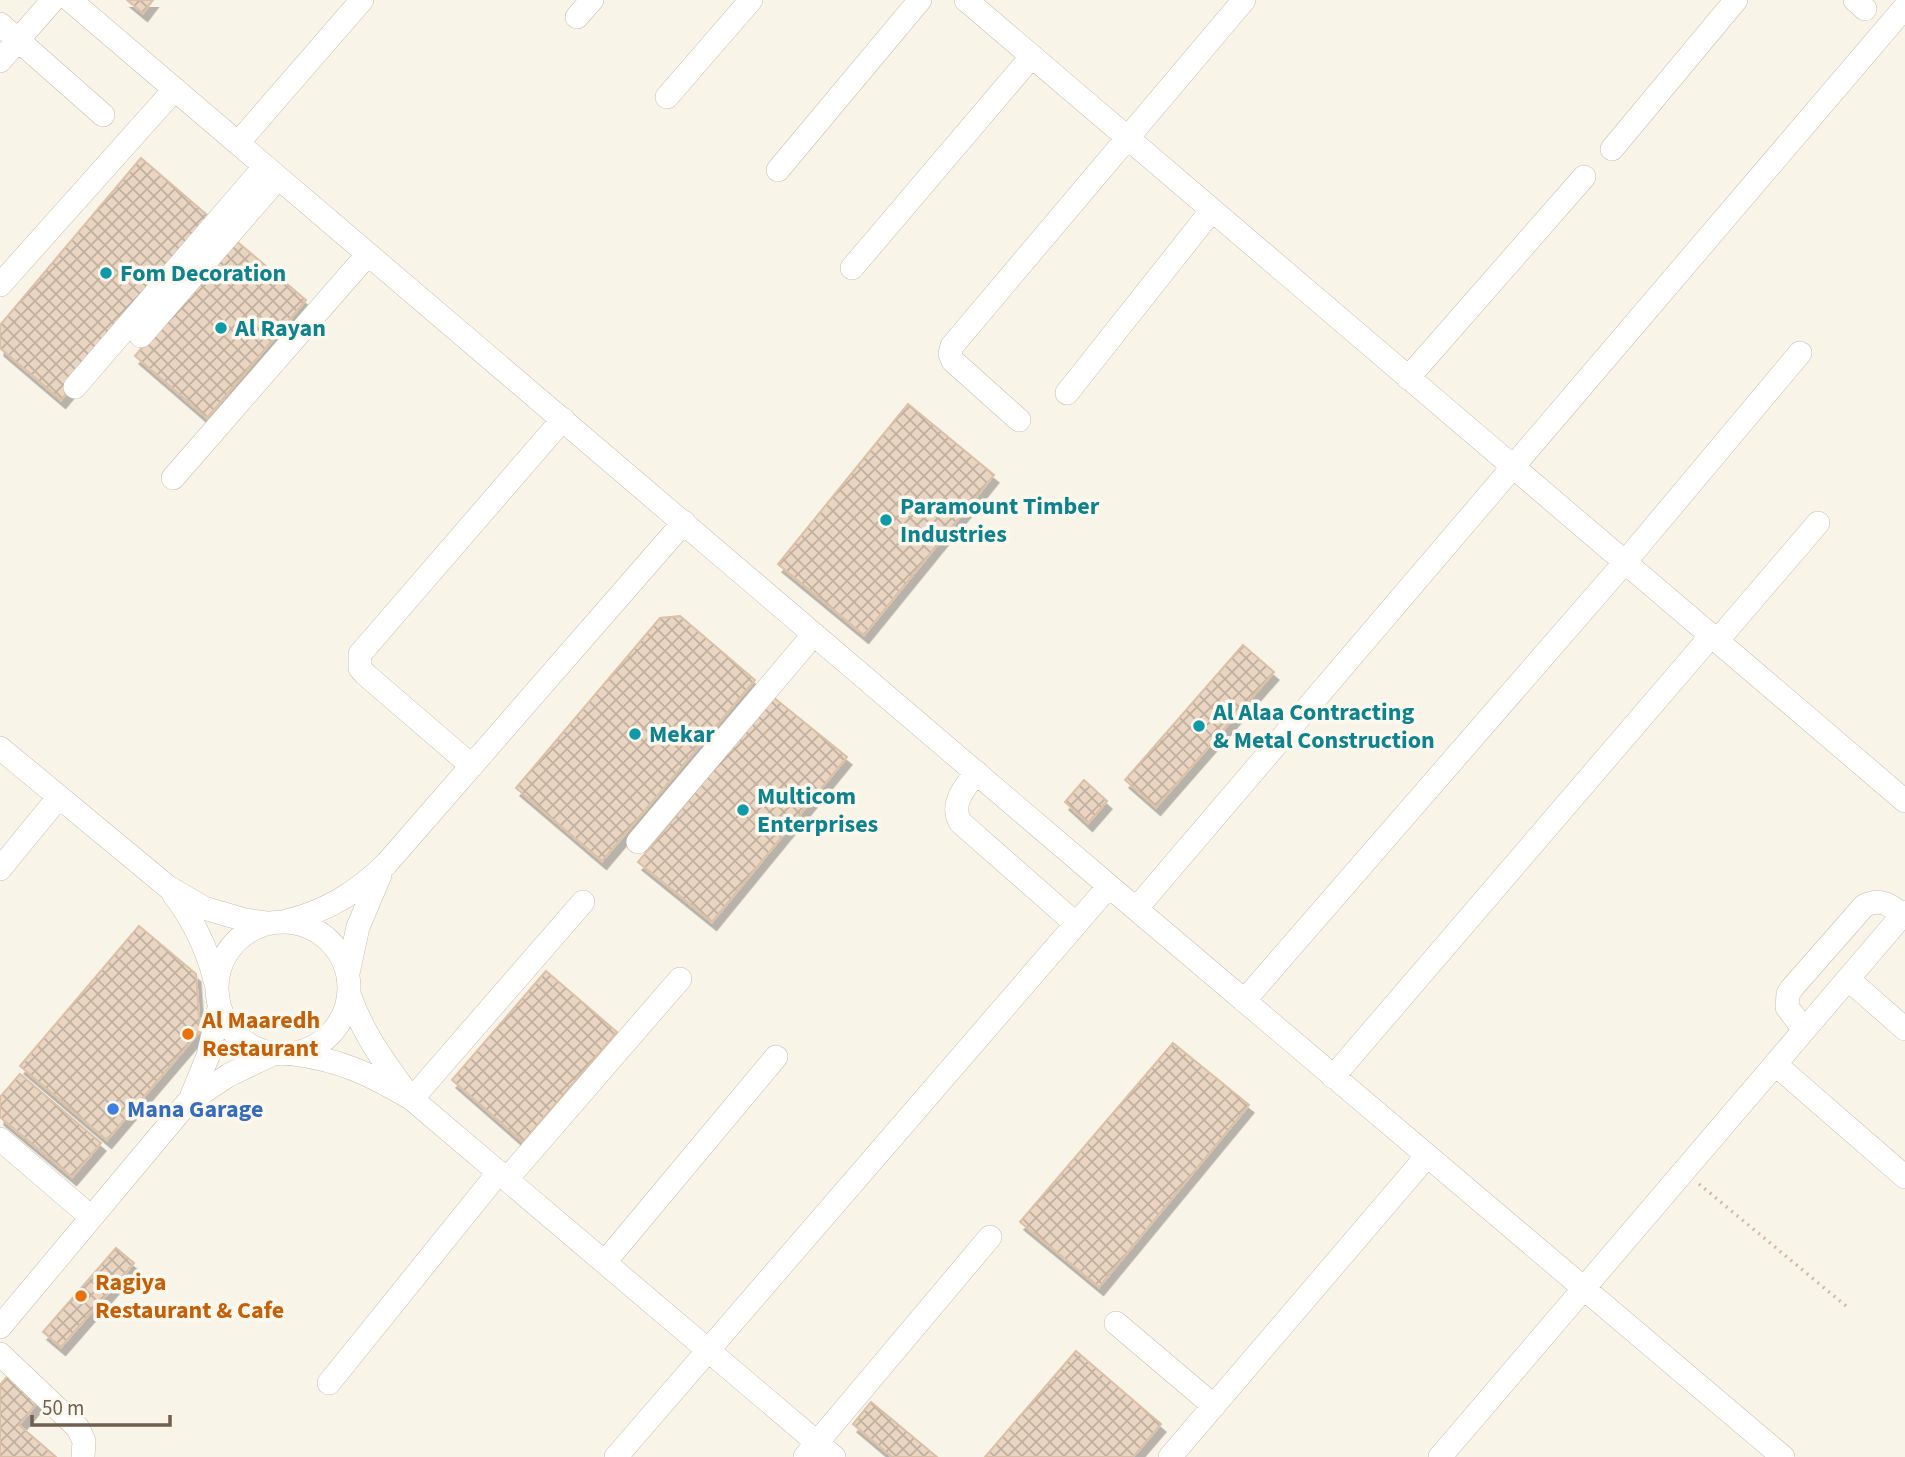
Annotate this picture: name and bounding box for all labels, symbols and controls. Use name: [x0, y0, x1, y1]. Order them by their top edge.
place label: Fom Decoration: [120, 256, 286, 291]
marker: Fom Decoration: [98, 265, 114, 281]
place label: Al Rayan: [234, 311, 326, 346]
marker: Al Rayan: [213, 320, 229, 336]
place label: Paramount Timber Industries: [900, 489, 1100, 552]
marker: Paramount Timber Industries: [878, 512, 894, 528]
place label: Al Alaa Contracting & Metal Construction: [1212, 695, 1435, 758]
place label: Mekar: [649, 717, 715, 752]
marker: Al Alaa Contracting & Metal Construction: [1191, 718, 1207, 734]
marker: Mekar: [627, 726, 643, 742]
place label: Multicom Enterprises: [757, 779, 878, 842]
marker: Multicom Enterprises: [735, 802, 751, 818]
place label: Al Maaredh Restaurant: [201, 1003, 320, 1066]
marker: Al Maaredh Restaurant: [180, 1026, 196, 1042]
place label: Mana Garage: [127, 1092, 263, 1127]
marker: Mana Garage: [105, 1101, 121, 1117]
place label: Ragiya Restaurant & Cafe: [95, 1265, 284, 1328]
marker: Ragiya Restaurant & Cafe: [73, 1288, 89, 1304]
scale bar: [32, 1384, 170, 1428]
text: 50 m: [42, 1393, 84, 1423]

